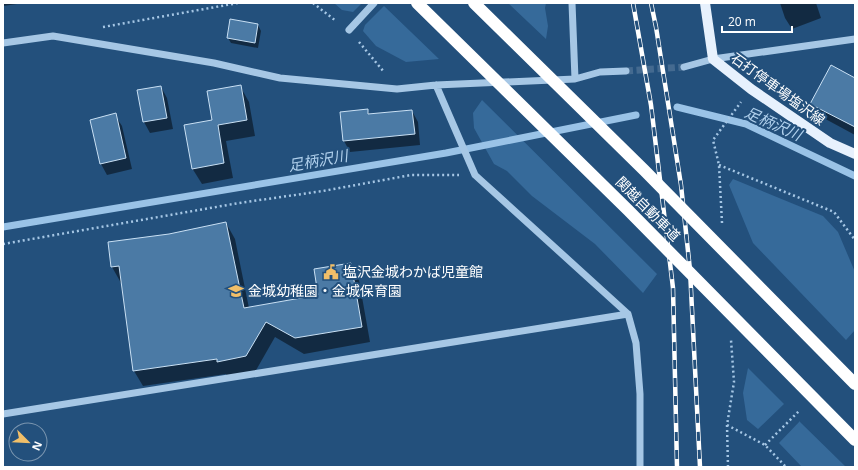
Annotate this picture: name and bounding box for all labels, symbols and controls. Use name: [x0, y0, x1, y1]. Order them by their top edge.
scale bar: [722, 8, 792, 34]
text: 20 m: [728, 13, 756, 30]
street label: 石打停車場塩沢線: [727, 48, 829, 129]
water label: 足柄沢川: [742, 102, 807, 145]
water label: 足柄沢川: [287, 145, 351, 175]
street label: 関越自動車道: [612, 172, 685, 245]
place label: 塩沢金城わかば児童館: [343, 262, 483, 281]
public building icon: 塩沢金城わかば児童館: [322, 263, 340, 281]
place label: 金城幼稚園・金城保育園: [248, 281, 402, 300]
school or university icon: 金城幼稚園・金城保育園: [227, 282, 245, 300]
north arrow: [8, 422, 48, 462]
text: N: [29, 439, 46, 453]

